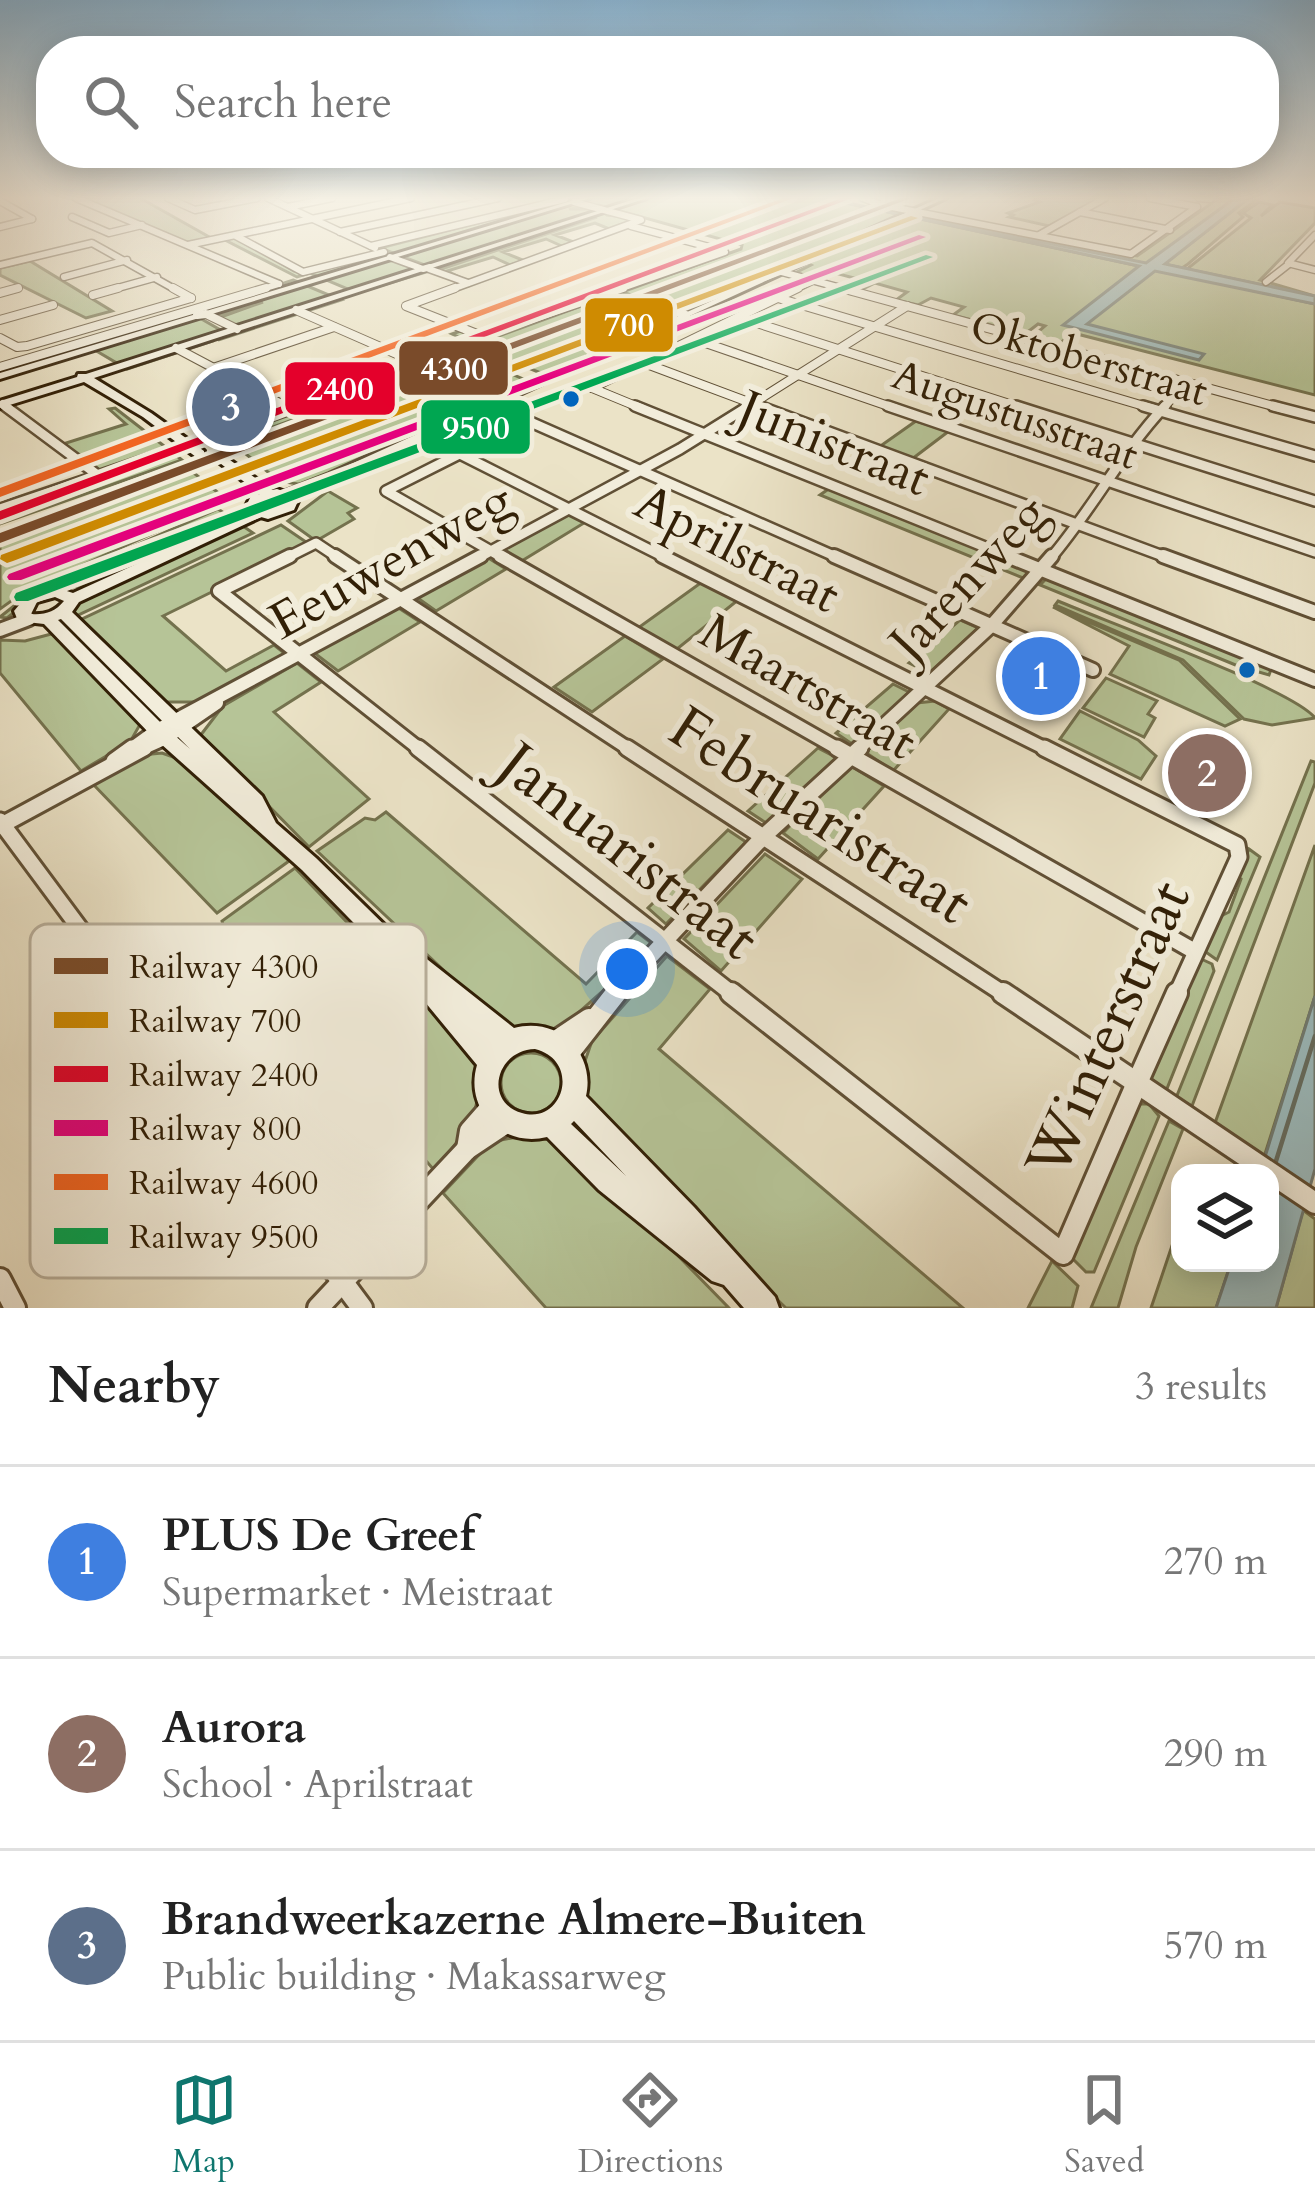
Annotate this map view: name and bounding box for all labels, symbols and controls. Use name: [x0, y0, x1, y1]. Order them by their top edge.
search box: [36, 36, 1279, 168]
icon: search: [78, 69, 144, 135]
text: Search here: [174, 72, 392, 133]
line badge: 700: [583, 296, 675, 354]
street label: Oktoberstraat: [964, 298, 1214, 420]
text: 700: [604, 303, 654, 348]
line badge: 4300: [397, 339, 510, 397]
street label: Augustusstraat: [885, 346, 1145, 484]
text: 4300: [420, 347, 488, 392]
line badge: 2400: [283, 360, 397, 417]
pin: 3: [192, 362, 270, 452]
text: 2400: [306, 367, 374, 412]
street label: Junistraat: [721, 371, 940, 514]
unlabelled marker: [560, 388, 582, 410]
line badge: 9500: [419, 398, 532, 456]
text: 9500: [442, 406, 510, 451]
street label: Eeuwenweg: [257, 465, 526, 657]
street label: Aprilstraat: [623, 468, 851, 630]
street label: Jarenweg: [870, 480, 1064, 681]
street label: Maartstraat: [687, 597, 929, 777]
pin: 1: [1002, 631, 1080, 721]
unlabelled marker: [1236, 659, 1258, 681]
street label: Februaristraat: [653, 688, 987, 944]
street label: Januaristraat: [475, 720, 775, 979]
pin: 2: [1168, 728, 1246, 818]
street label: Winterstraat: [1007, 869, 1210, 1192]
legend: [30, 924, 426, 1278]
your location: [597, 939, 657, 999]
text: Railway 4300: [129, 945, 318, 990]
text: Railway 700: [129, 999, 302, 1044]
text: Railway 2400: [129, 1053, 318, 1098]
text: Railway 800: [129, 1107, 302, 1152]
text: Railway 4600: [129, 1161, 318, 1206]
map controls: [1171, 1164, 1279, 1272]
button: layers: [1171, 1164, 1279, 1272]
text: Railway 9500: [129, 1215, 318, 1260]
text: Nearby: [48, 1351, 220, 1421]
text: 3 results: [1135, 1360, 1267, 1413]
text: PLUS De Greef: [162, 1505, 475, 1566]
text: 1: [77, 1535, 97, 1588]
text: 270 m: [1164, 1535, 1267, 1588]
text: Supermarket · Meistraat: [162, 1566, 552, 1619]
text: Aurora: [162, 1697, 306, 1758]
text: 2: [77, 1727, 97, 1780]
text: 290 m: [1164, 1727, 1267, 1780]
text: School · Aprilstraat: [162, 1758, 473, 1811]
text: Brandweerkazerne Almere-Buiten: [162, 1889, 866, 1950]
text: 3: [77, 1919, 97, 1972]
text: 570 m: [1164, 1919, 1267, 1972]
text: Public building · Makassarweg: [162, 1950, 666, 2003]
tab: Map: [171, 2067, 237, 2184]
tab: Directions: [578, 2067, 723, 2184]
tab: Saved: [1064, 2067, 1144, 2184]

